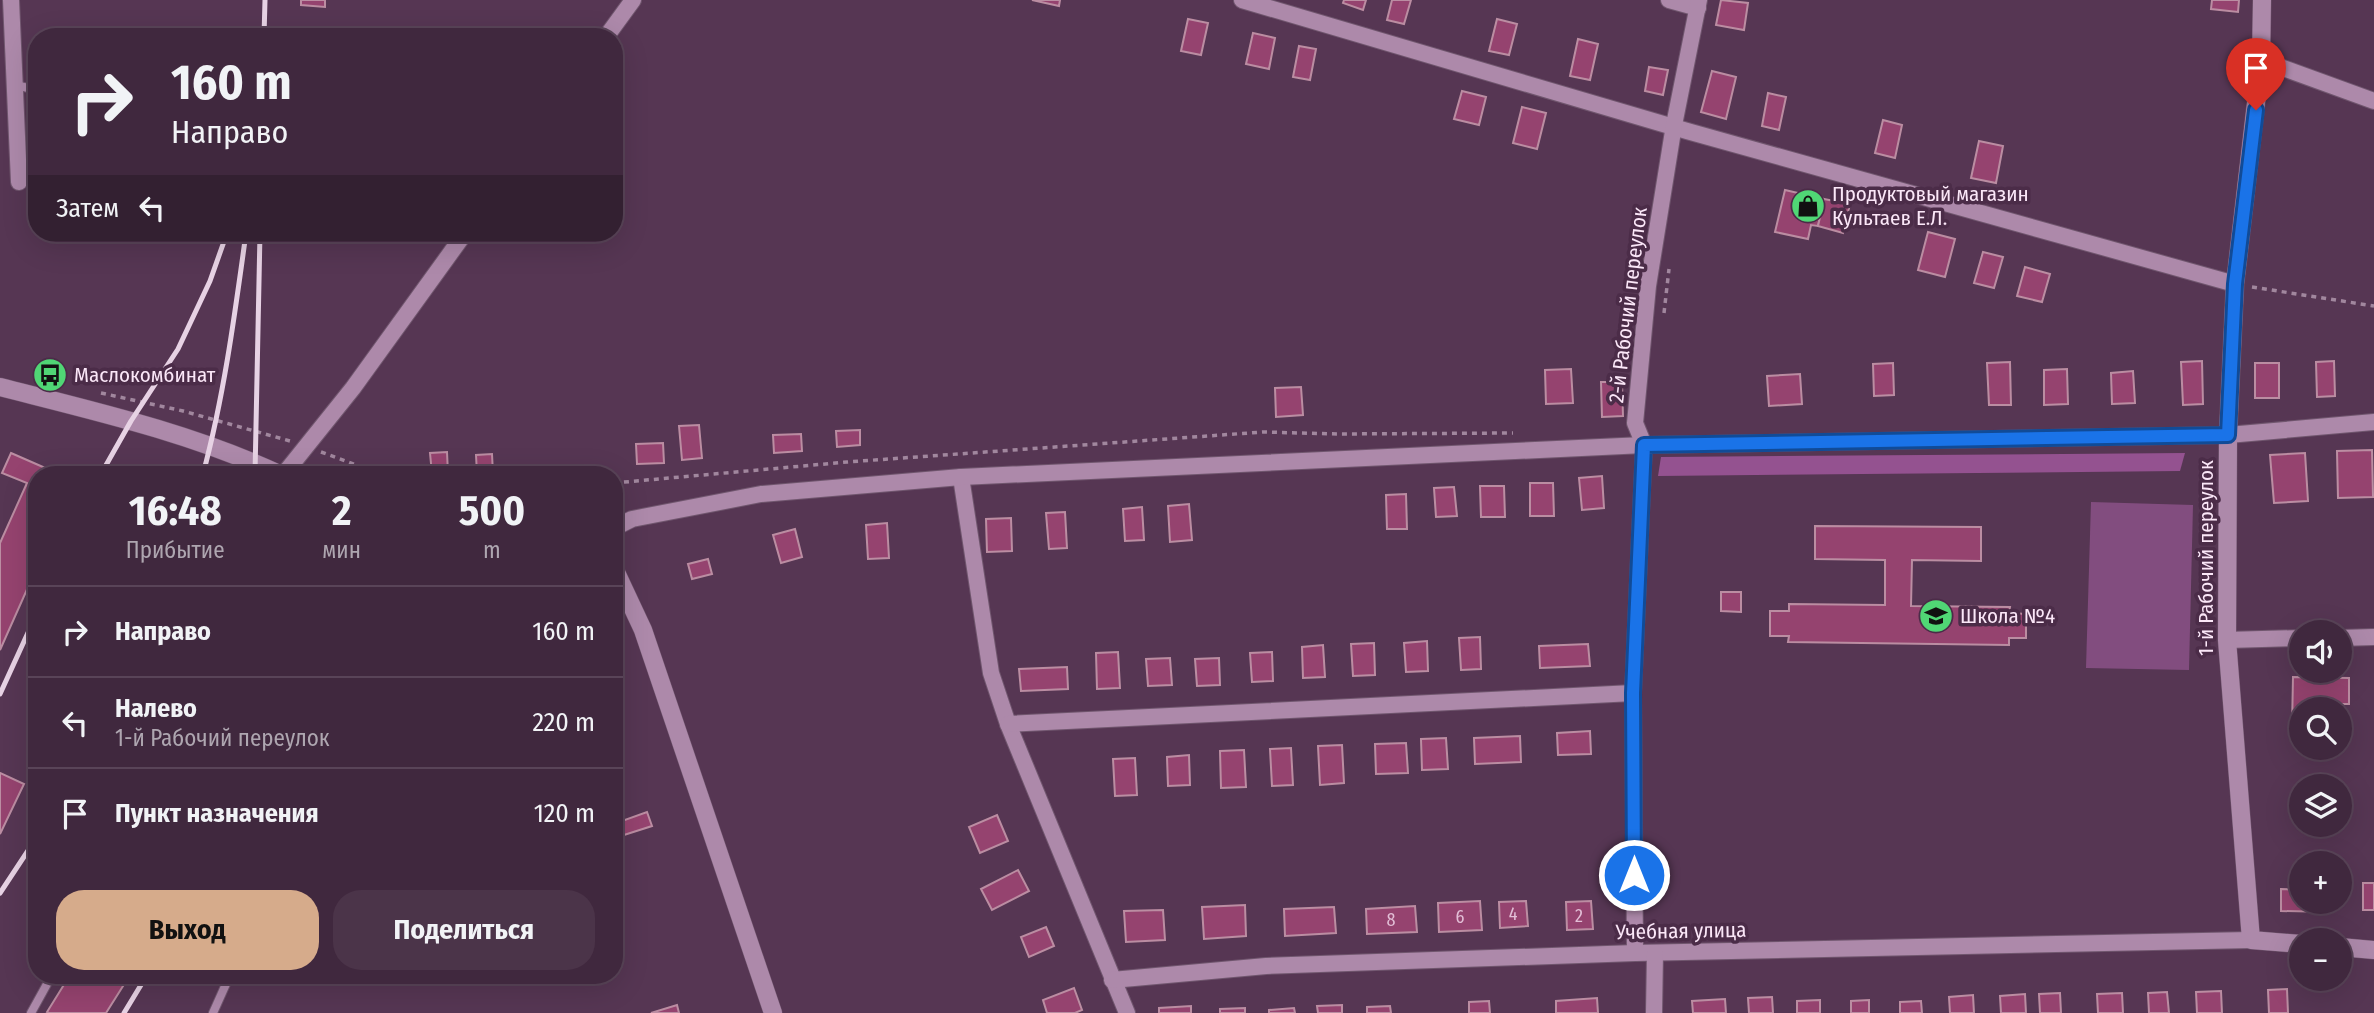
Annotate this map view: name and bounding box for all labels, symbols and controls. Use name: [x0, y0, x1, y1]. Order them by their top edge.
pin: [2226, 38, 2286, 110]
icon: arrive: [2237, 49, 2275, 87]
text: 160 m: [171, 53, 292, 112]
icon: right: [56, 56, 147, 147]
text: Направо: [171, 113, 288, 151]
place label: Продуктовый магазин Культаев Е.Л.: [1832, 181, 2029, 231]
shop icon: Продуктовый магазин Культаев Е.Л.: [1789, 187, 1827, 225]
icon: left: [133, 189, 171, 227]
text: Затем: [56, 193, 119, 224]
street label: 2-й Рабочий переулок: [1603, 206, 1653, 404]
bus stop icon: Маслокомбинат: [31, 356, 69, 394]
place label: Маслокомбинат: [74, 362, 216, 388]
street label: 1-й Рабочий переулок: [2193, 460, 2219, 656]
text: 16:48: [129, 486, 222, 536]
text: 2: [332, 486, 351, 536]
text: 500: [459, 486, 525, 536]
text: Прибытие: [126, 536, 225, 564]
text: мин: [322, 536, 361, 564]
text: m: [483, 536, 501, 564]
school or university icon: Школа №4: [1917, 597, 1955, 635]
place label: Школа №4: [1960, 603, 2055, 629]
icon: right: [56, 613, 94, 651]
text: Направо: [115, 616, 211, 647]
text: 160 m: [532, 616, 595, 647]
map controls: [2289, 620, 2352, 991]
button: sound: [2289, 620, 2352, 683]
text: Налево: [115, 693, 197, 724]
button: search: [2289, 697, 2352, 760]
icon: left: [56, 704, 94, 742]
text: 220 m: [532, 707, 595, 738]
text: 1-й Рабочий переулок: [115, 724, 330, 752]
button: layers: [2289, 774, 2352, 837]
icon: arrive: [56, 795, 94, 833]
text: Пункт назначения: [115, 798, 319, 829]
text: 120 m: [534, 798, 595, 829]
position arrow: [1597, 838, 1671, 912]
button: +: [2289, 851, 2352, 914]
button: Выход: [56, 890, 319, 970]
button: Поделиться: [333, 890, 595, 970]
house number: 4: [1509, 903, 1518, 925]
house number: 2: [1575, 905, 1583, 927]
house number: 6: [1456, 906, 1465, 928]
house number: 8: [1387, 909, 1396, 931]
street label: Учебная улица: [1614, 917, 1747, 945]
button: −: [2289, 928, 2352, 991]

